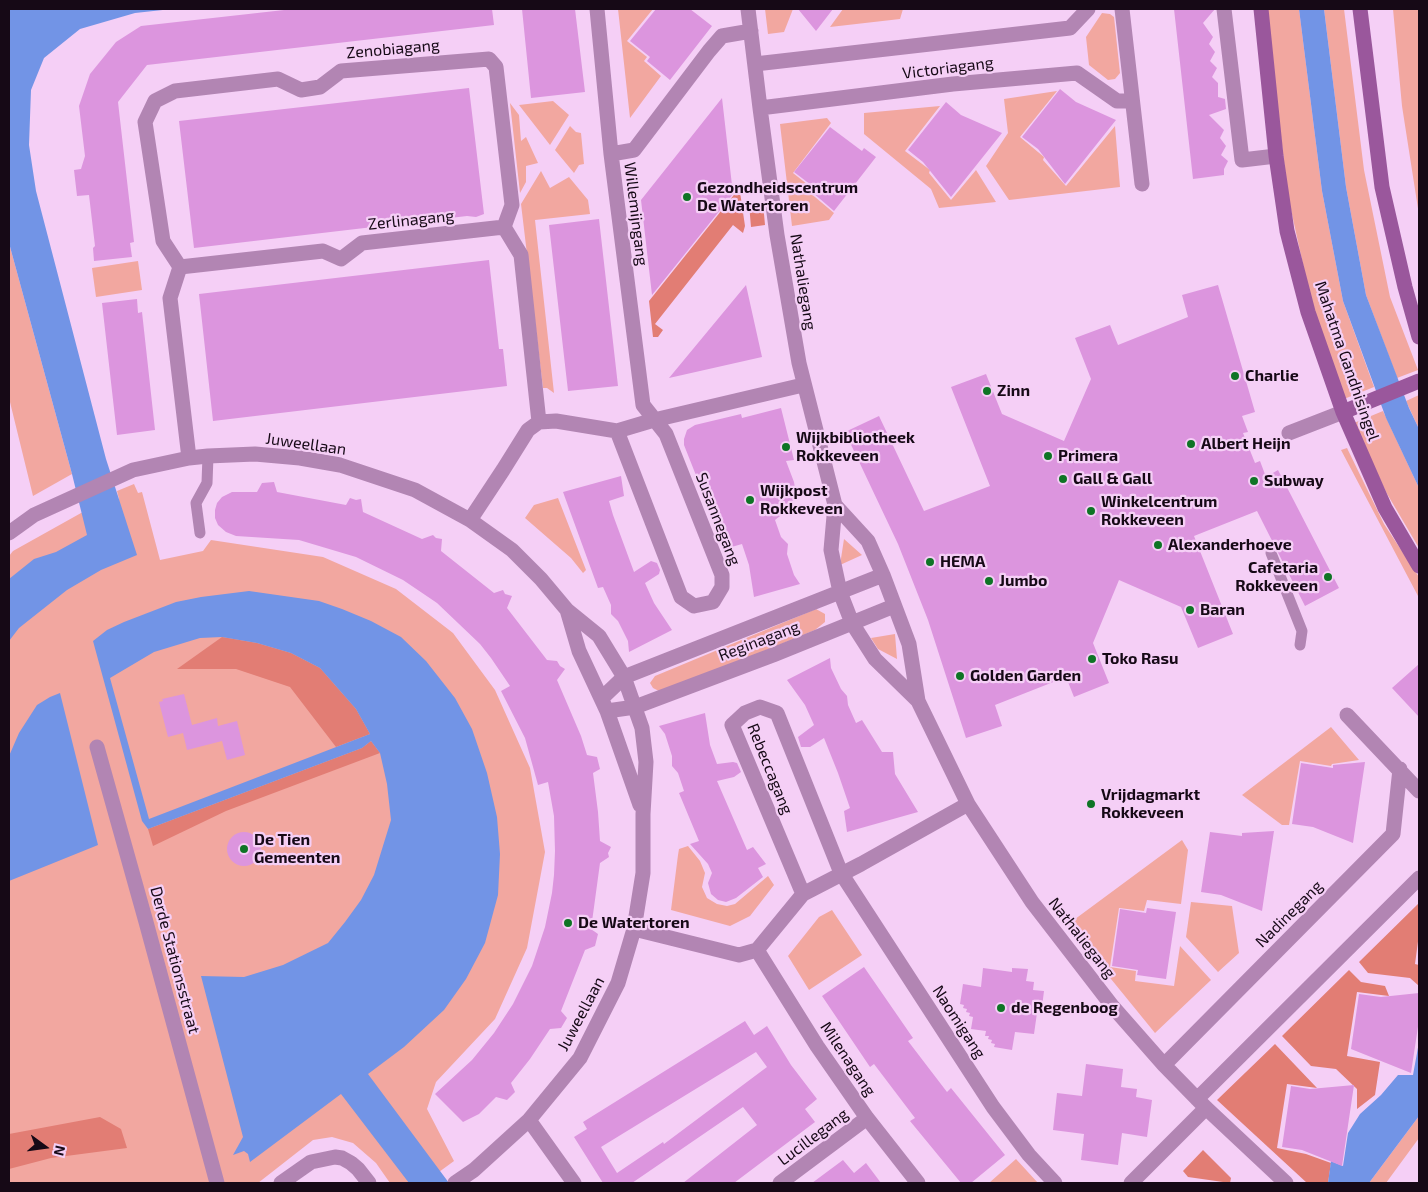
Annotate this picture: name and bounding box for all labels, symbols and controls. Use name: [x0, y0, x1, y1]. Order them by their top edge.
street label: Zenobiagang: [345, 35, 441, 63]
street label: Victoriagang: [901, 53, 995, 83]
street label: Willemijngang: [620, 161, 652, 267]
place label: Gezondheidscentrum De Watertoren: [697, 178, 858, 216]
marker: Gezondheidscentrum De Watertoren: [681, 191, 693, 203]
street label: Zerlinagang: [367, 206, 455, 234]
street label: Nathaliegang: [786, 232, 820, 332]
street label: Mahatma Gandhisingel: [1311, 279, 1383, 443]
place label: Charlie: [1245, 366, 1299, 386]
marker: Charlie: [1229, 370, 1241, 382]
place label: Zinn: [997, 381, 1030, 401]
marker: Zinn: [981, 385, 993, 397]
place label: Wijkbibliotheek Rokkeveen: [796, 428, 915, 466]
street label: Juweellaan: [264, 429, 348, 459]
place label: Albert Heijn: [1201, 434, 1291, 454]
marker: Albert Heijn: [1185, 438, 1197, 450]
marker: Wijkbibliotheek Rokkeveen: [780, 441, 792, 453]
place label: Primera: [1058, 446, 1118, 466]
marker: Primera: [1042, 450, 1054, 462]
place label: Gall & Gall: [1073, 469, 1152, 489]
street label: Susannegang: [691, 470, 745, 568]
place label: Subway: [1264, 471, 1324, 491]
marker: Gall & Gall: [1057, 473, 1069, 485]
marker: Subway: [1248, 475, 1260, 487]
place label: Wijkpost Rokkeveen: [760, 481, 843, 519]
place label: Winkelcentrum Rokkeveen: [1101, 492, 1217, 530]
marker: Wijkpost Rokkeveen: [744, 494, 756, 506]
marker: Winkelcentrum Rokkeveen: [1085, 505, 1097, 517]
place label: Alexanderhoeve: [1168, 535, 1292, 555]
marker: Alexanderhoeve: [1152, 539, 1164, 551]
place label: HEMA: [940, 552, 985, 572]
marker: HEMA: [924, 556, 936, 568]
place label: Cafetaria Rokkeveen: [1235, 558, 1318, 596]
place label: Jumbo: [999, 571, 1047, 591]
marker: Cafetaria Rokkeveen: [1322, 571, 1334, 583]
marker: Jumbo: [983, 575, 995, 587]
place label: Baran: [1200, 600, 1245, 620]
marker: Baran: [1184, 604, 1196, 616]
street label: Reginagang: [716, 617, 802, 665]
place label: Toko Rasu: [1102, 649, 1178, 669]
marker: Toko Rasu: [1086, 653, 1098, 665]
place label: Golden Garden: [970, 666, 1081, 686]
marker: Golden Garden: [954, 670, 966, 682]
street label: Rebeccagang: [743, 721, 797, 817]
place label: Vrijdagmarkt Rokkeveen: [1101, 785, 1200, 823]
marker: Vrijdagmarkt Rokkeveen: [1085, 798, 1097, 810]
place label: De Tien Gemeenten: [254, 830, 340, 868]
marker: De Tien Gemeenten: [238, 843, 250, 855]
street label: Nadinegang: [1251, 876, 1327, 952]
street label: Derde Stationsstraat: [146, 884, 204, 1036]
street label: Nathaliegang: [1044, 894, 1120, 982]
place label: De Watertoren: [578, 913, 690, 933]
marker: De Watertoren: [562, 917, 574, 929]
street label: Juweellaan: [553, 974, 609, 1054]
street label: Naomigang: [928, 982, 990, 1062]
place label: de Regenboog: [1011, 998, 1118, 1018]
marker: de Regenboog: [995, 1002, 1007, 1014]
street label: Milenagang: [816, 1018, 880, 1100]
street label: Lucillegang: [774, 1104, 852, 1170]
north arrow: [20, 1122, 70, 1172]
text: N: [51, 1144, 70, 1158]

